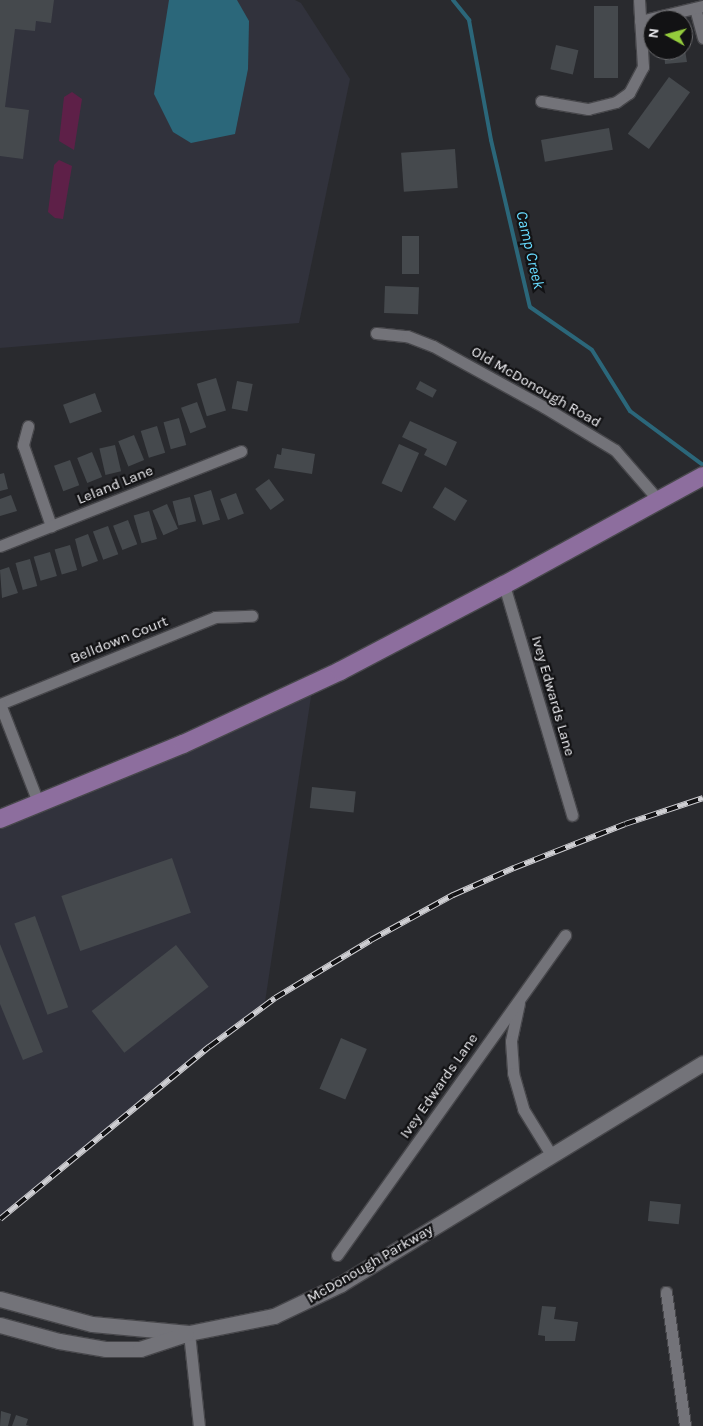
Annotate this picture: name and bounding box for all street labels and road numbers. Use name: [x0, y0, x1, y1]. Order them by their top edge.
street label: Old McDonough Road: [468, 343, 604, 431]
street label: Leland Lane: [74, 462, 156, 508]
street label: Belldown Court: [68, 612, 170, 668]
street label: Ivey Edwards Lane: [527, 634, 579, 758]
street label: Ivey Edwards Lane: [396, 1030, 482, 1142]
street label: McDonough Parkway: [304, 1221, 436, 1307]

